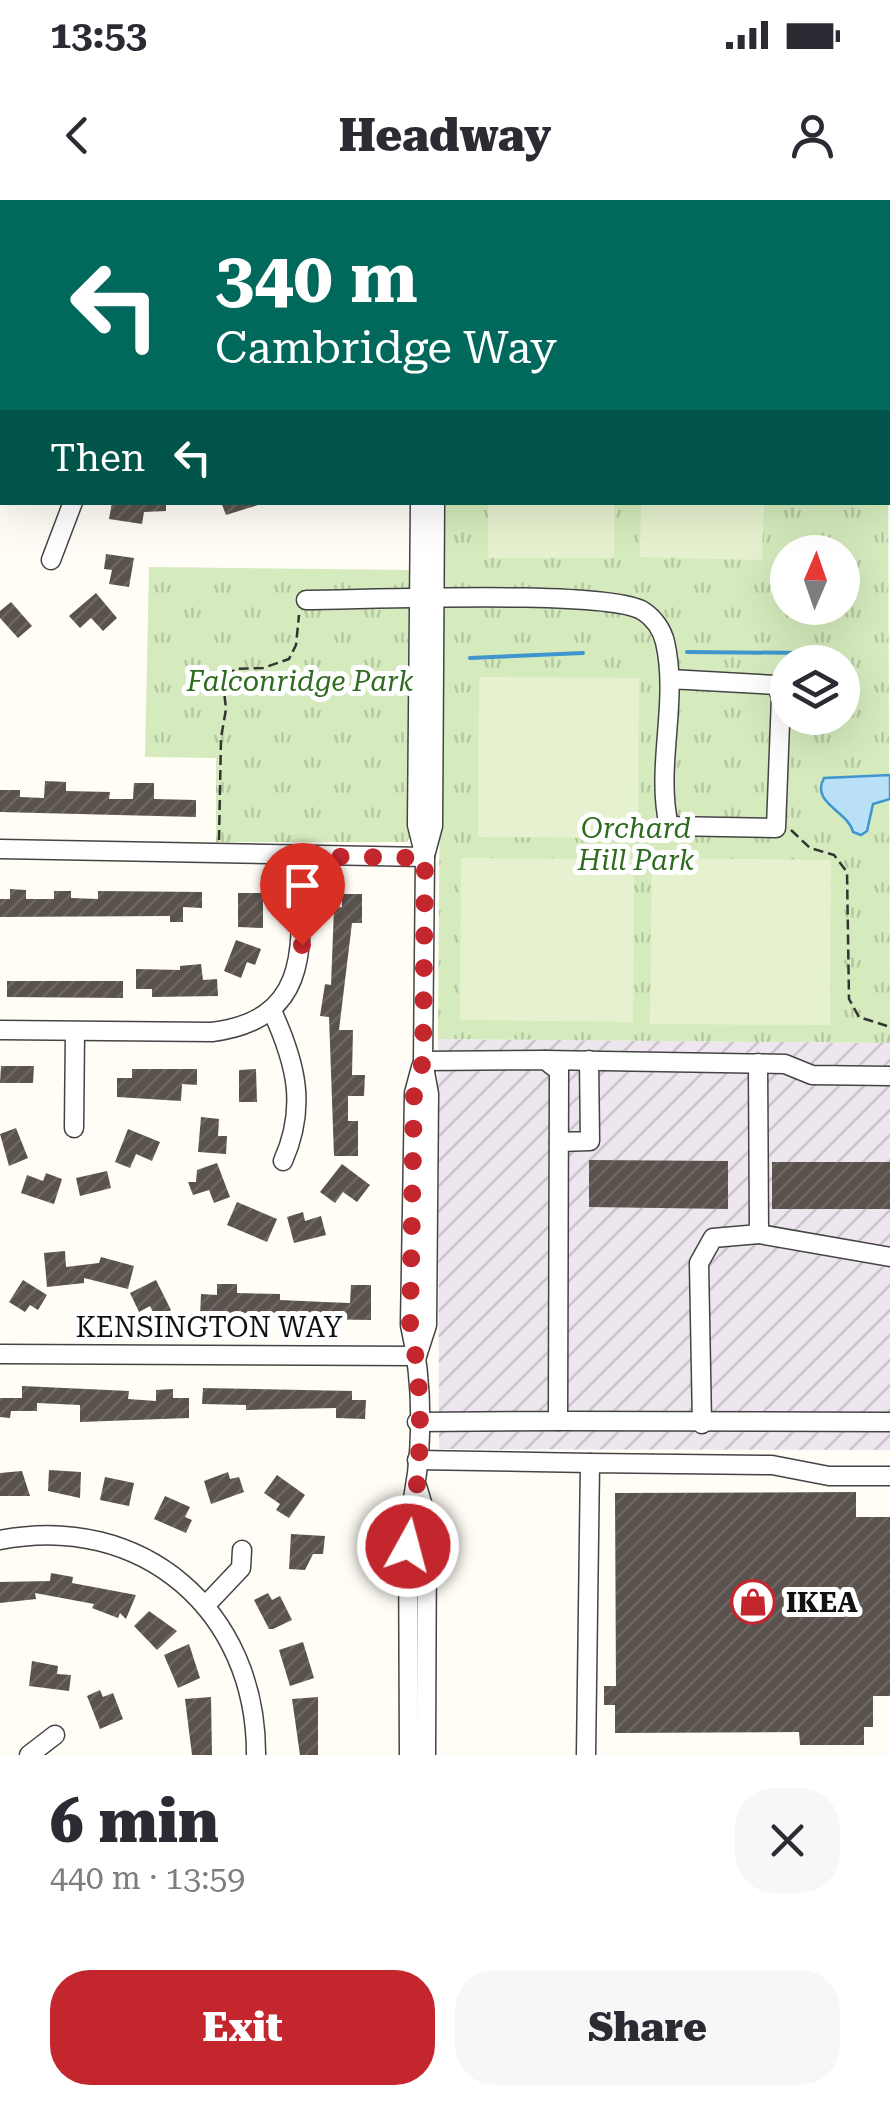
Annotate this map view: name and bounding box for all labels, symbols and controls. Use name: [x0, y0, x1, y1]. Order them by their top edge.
text: 13:53: [50, 13, 147, 57]
icon: back: [50, 108, 105, 163]
icon: person: [785, 108, 840, 163]
text: Headway: [339, 109, 551, 162]
text: 340 m: [215, 237, 418, 319]
icon: left: [50, 240, 180, 370]
text: Cambridge Way: [215, 321, 557, 374]
icon: left: [165, 430, 220, 485]
text: Then: [50, 436, 145, 480]
north arrow: [770, 535, 860, 625]
map controls: [770, 535, 860, 735]
button: layers: [770, 645, 860, 735]
park label: Falconridge Park: [186, 665, 414, 698]
park label: Orchard Hill Park: [577, 812, 695, 877]
pin: [260, 843, 345, 946]
icon: arrive: [275, 858, 330, 913]
street label: KENSINGTON WAY: [75, 1311, 343, 1344]
position arrow: [356, 1494, 460, 1598]
shop icon: IKEA: [730, 1579, 776, 1625]
place label: IKEA: [786, 1586, 858, 1619]
text: 6 min: [50, 1786, 219, 1857]
button: close: [735, 1788, 840, 1893]
text: 440 m · 13:59: [50, 1859, 245, 1897]
button: Exit: [50, 1970, 435, 2085]
button: Share: [455, 1970, 840, 2085]

